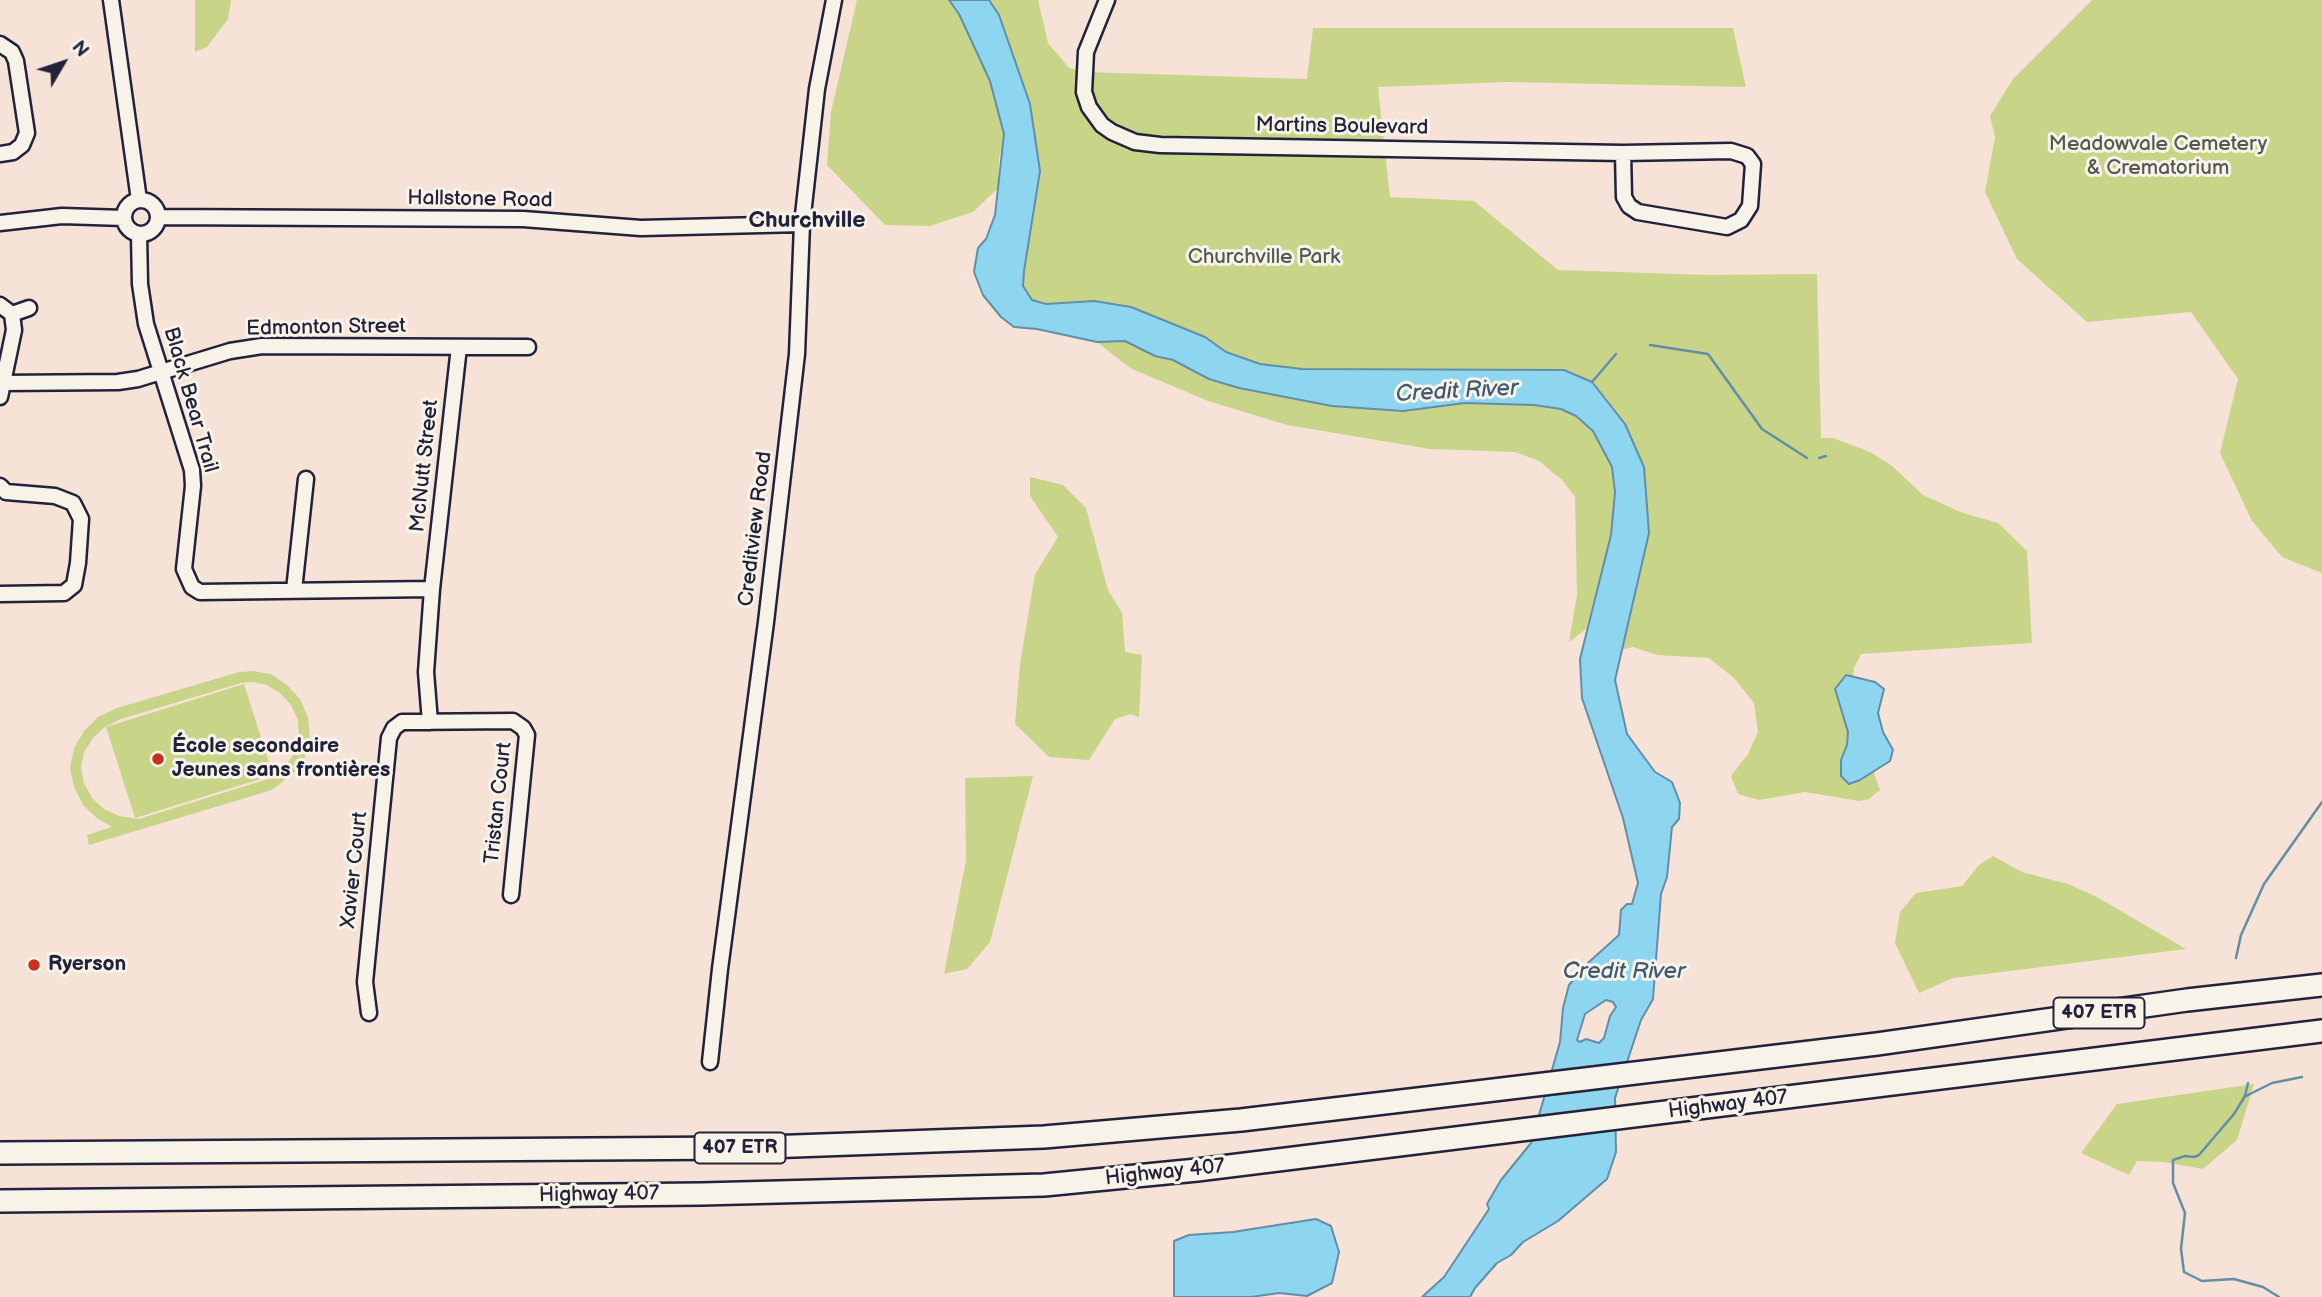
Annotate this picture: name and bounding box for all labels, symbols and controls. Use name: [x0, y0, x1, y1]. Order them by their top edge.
north arrow: [28, 28, 98, 98]
text: N: [66, 37, 93, 62]
street label: Martins Boulevard: [1255, 113, 1429, 141]
park label: Meadowvale Cemetery & Crematorium: [2049, 132, 2267, 182]
street label: Hallstone Road: [407, 186, 553, 214]
district label: Churchville: [749, 207, 865, 235]
park label: Churchville Park: [1188, 245, 1340, 271]
street label: Edmonton Street: [246, 314, 406, 342]
street label: Black Bear Trail: [157, 324, 223, 476]
water label: Credit River: [1395, 375, 1519, 409]
street label: McNutt Street: [406, 399, 444, 533]
street label: Creditview Road: [734, 450, 778, 608]
place label: École secondaire Jeunes sans frontières: [172, 734, 390, 784]
street label: Tristan Court: [480, 741, 518, 865]
marker: École secondaire Jeunes sans frontières: [150, 751, 166, 767]
street label: Xavier Court: [336, 811, 374, 929]
place label: Ryerson: [48, 952, 126, 978]
marker: Ryerson: [26, 957, 42, 973]
water label: Credit River: [1563, 958, 1685, 986]
road number: 407 ETR: [2054, 998, 2144, 1028]
street label: Highway 407: [1667, 1085, 1789, 1125]
road number: 407 ETR: [694, 1132, 786, 1164]
street label: Highway 407: [1104, 1154, 1226, 1192]
street label: Highway 407: [539, 1181, 659, 1209]

